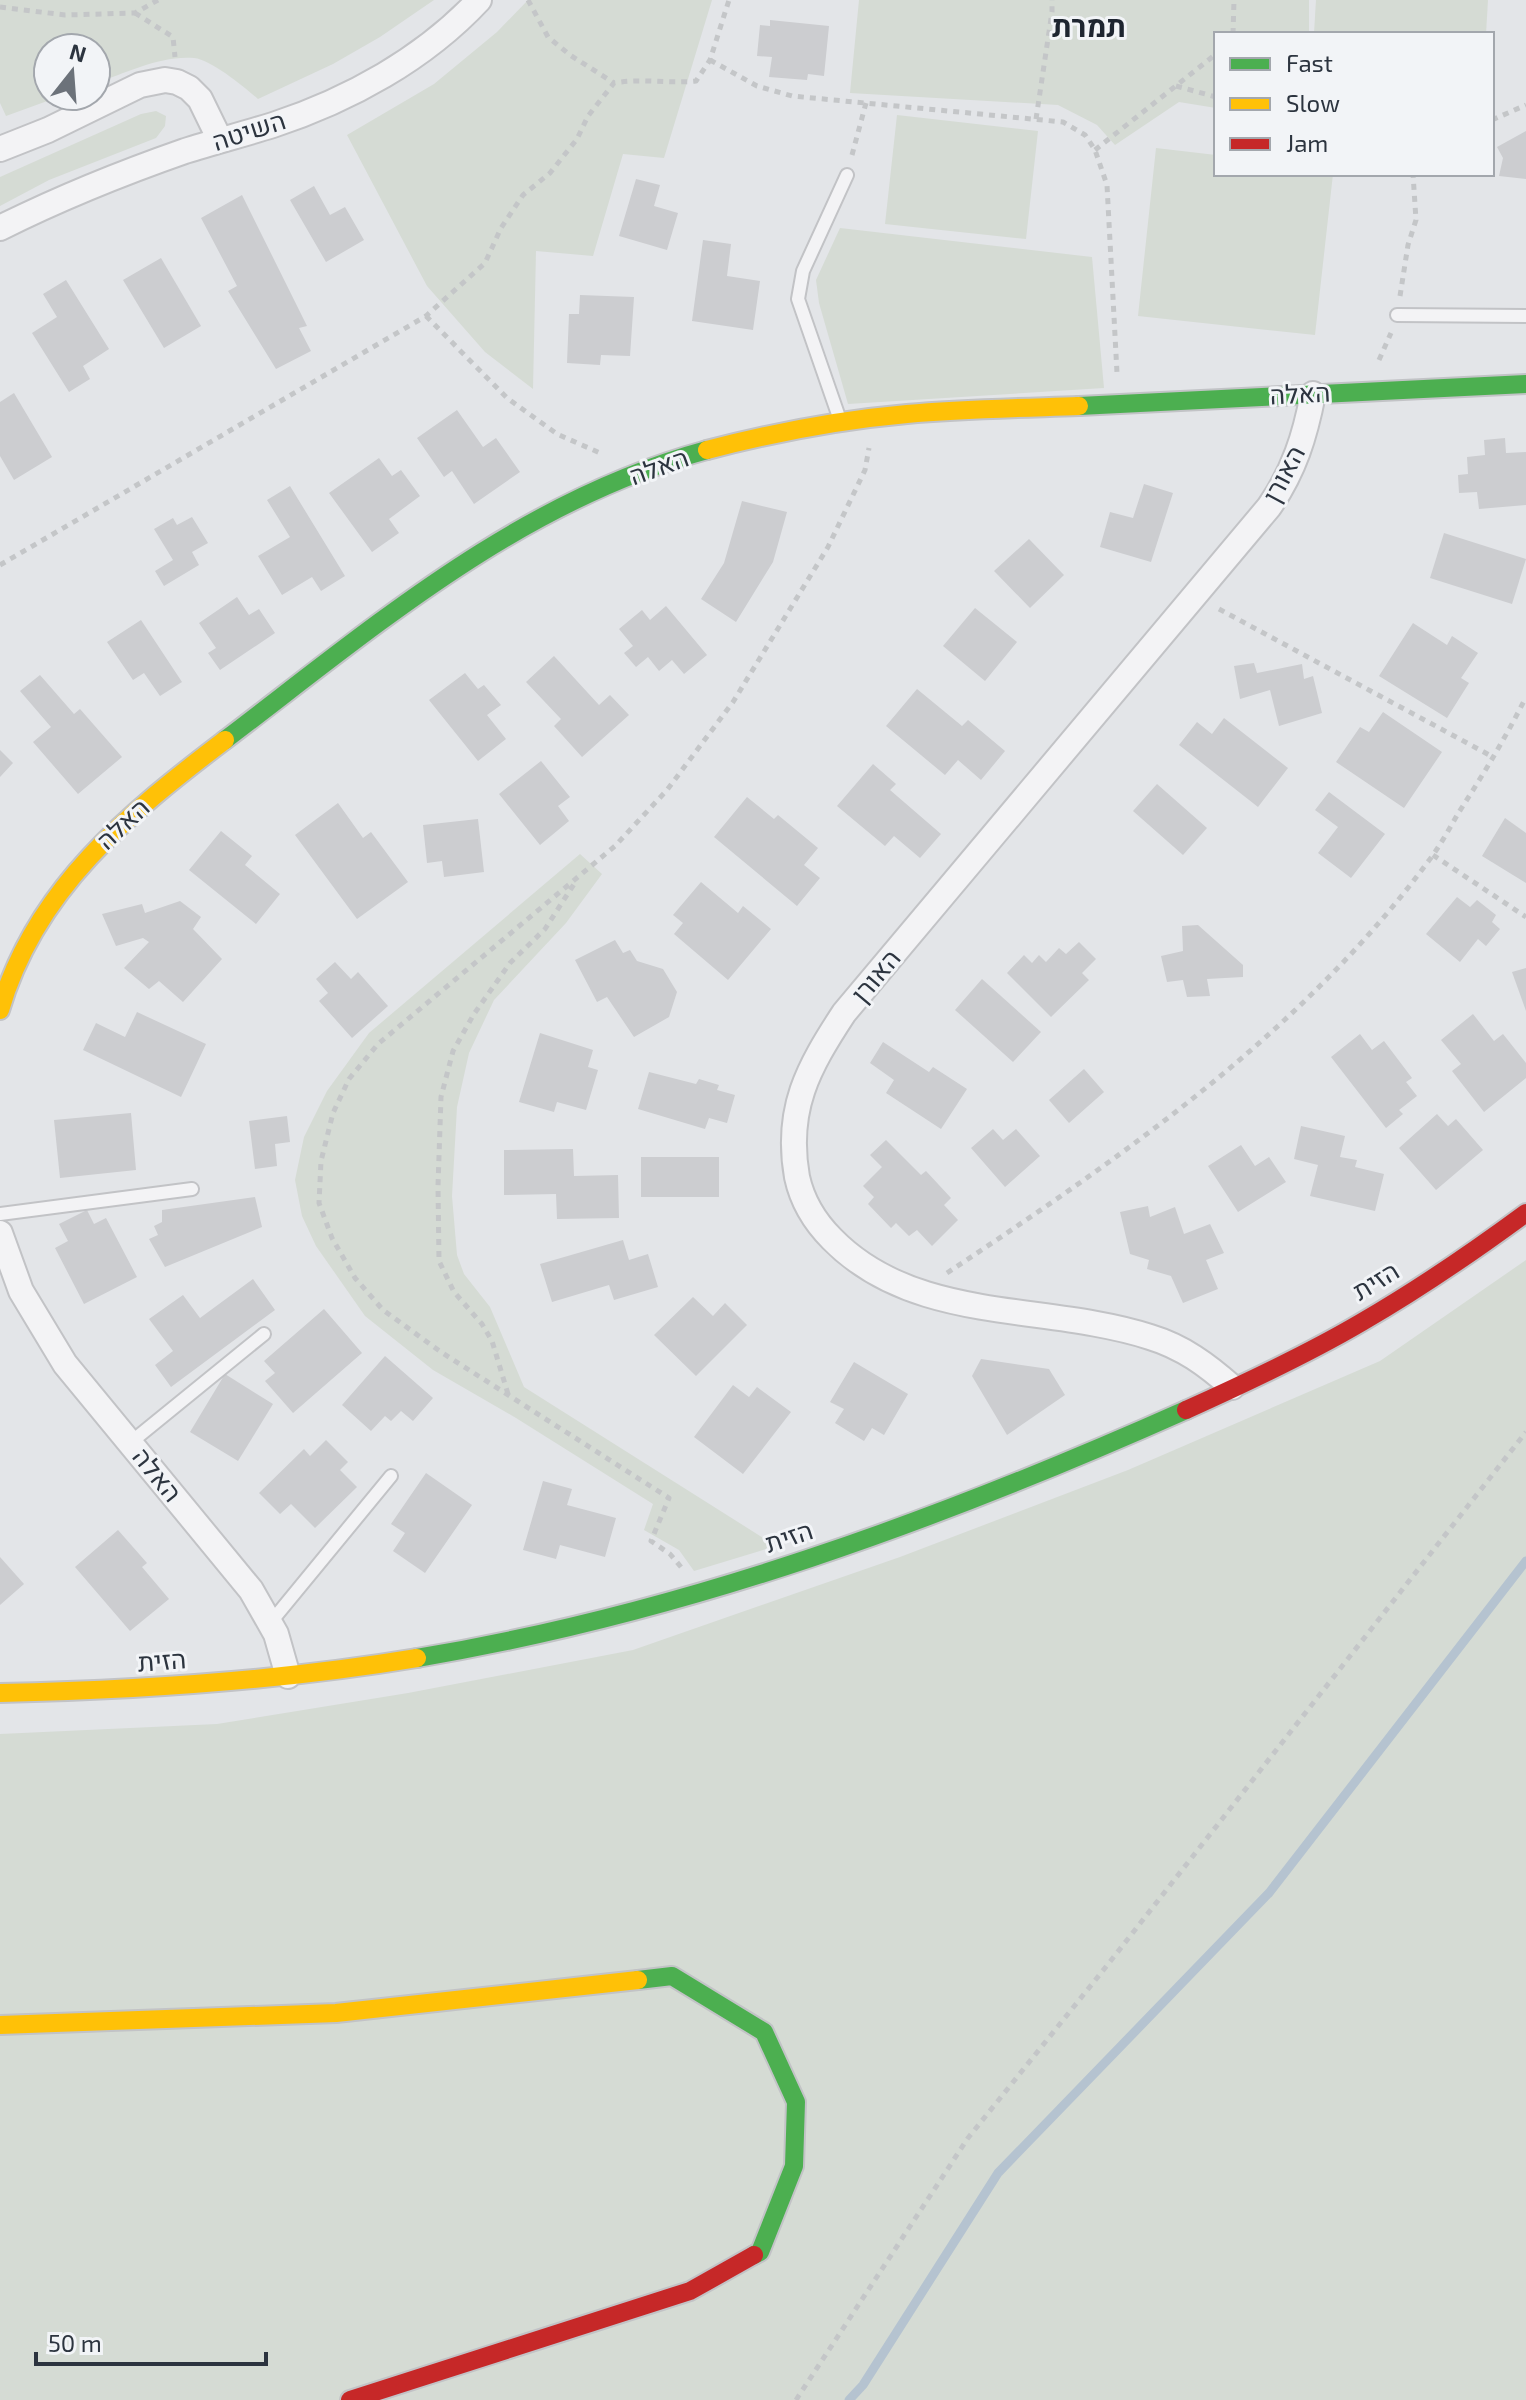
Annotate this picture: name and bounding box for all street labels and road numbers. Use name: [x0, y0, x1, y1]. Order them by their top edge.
street label: השיטה: [208, 103, 289, 156]
street label: האלה: [1269, 375, 1331, 410]
street label: האורן: [1255, 440, 1310, 507]
street label: האלה: [625, 441, 692, 491]
street label: האלה: [89, 791, 155, 855]
street label: האורן: [844, 942, 906, 1008]
street label: הזית: [1346, 1254, 1404, 1306]
street label: האלה: [127, 1441, 189, 1507]
street label: הזית: [761, 1513, 816, 1558]
street label: הזית: [137, 1642, 187, 1677]

